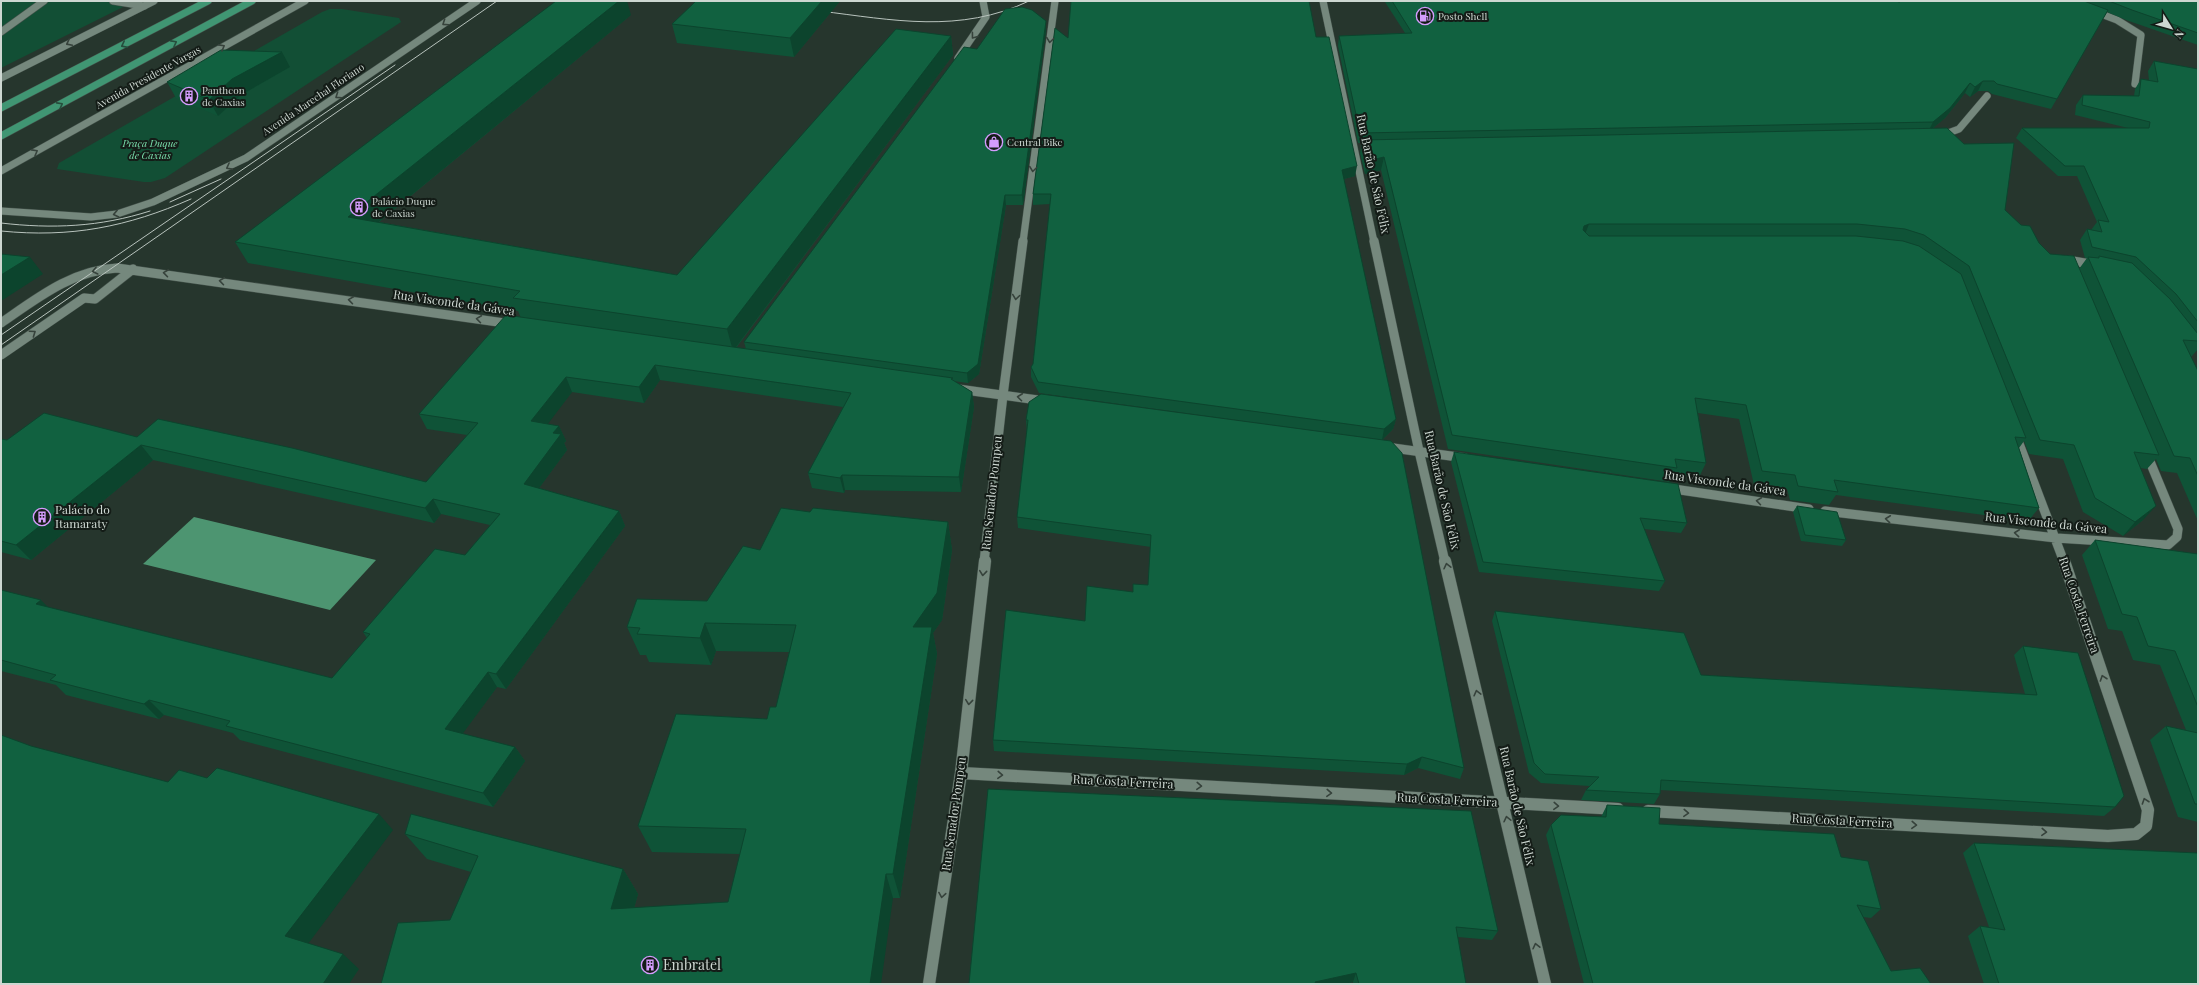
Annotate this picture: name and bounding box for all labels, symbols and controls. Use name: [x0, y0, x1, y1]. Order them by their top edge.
fuel station icon: Posto Shell: [1415, 6, 1435, 26]
north arrow: [2151, 8, 2191, 48]
place label: Posto Shell: [1438, 9, 1487, 23]
one-way arrow: [442, 18, 449, 26]
text: N: [2171, 27, 2188, 42]
one-way arrow: [971, 32, 978, 39]
one-way arrow: [1046, 37, 1055, 43]
one-way arrow: [66, 39, 73, 46]
one-way arrow: [120, 40, 128, 47]
one-way arrow: [170, 40, 178, 47]
street label: Avenida Presidente Vargas: [92, 42, 203, 112]
one-way arrow: [218, 45, 225, 52]
street label: Avenida Marechal Floriano: [259, 59, 367, 139]
place label: Pantheon de Caxias: [202, 83, 245, 109]
building icon: Pantheon de Caxias: [179, 86, 199, 106]
one-way arrow: [335, 91, 342, 98]
one-way arrow: [56, 102, 63, 109]
street label: Rua Barão de São Félix: [1353, 113, 1395, 236]
shop icon: Central Bike: [984, 132, 1004, 152]
place label: Central Bike: [1007, 135, 1063, 149]
park label: Praça Duque de Caxias: [121, 136, 178, 162]
one-way arrow: [31, 149, 38, 156]
one-way arrow: [226, 163, 233, 170]
one-way arrow: [1029, 165, 1038, 172]
place label: Palácio Duque de Caxias: [372, 194, 436, 220]
building icon: Palácio Duque de Caxias: [349, 197, 369, 217]
one-way arrow: [113, 209, 119, 217]
one-way arrow: [91, 267, 98, 275]
one-way arrow: [163, 269, 169, 278]
one-way arrow: [219, 277, 225, 286]
street label: Rua Visconde da Gávea: [392, 286, 516, 318]
one-way arrow: [1012, 294, 1021, 300]
one-way arrow: [348, 296, 354, 305]
one-way arrow: [476, 316, 482, 324]
one-way arrow: [29, 330, 36, 338]
one-way arrow: [1017, 393, 1023, 402]
street label: Rua Barão de São Félix: [1421, 429, 1465, 552]
street label: Rua Senador Pompeu: [977, 435, 1005, 551]
street label: Rua Visconde da Gávea: [1663, 466, 1787, 498]
one-way arrow: [1756, 497, 1762, 506]
place label: Palácio do Itamaraty: [55, 501, 110, 531]
building icon: Palácio do Itamaraty: [32, 507, 52, 527]
street label: Rua Visconde da Gávea: [1984, 508, 2108, 536]
one-way arrow: [1885, 515, 1891, 524]
one-way arrow: [2014, 529, 2020, 538]
street label: Rua Costa Ferreira: [2056, 554, 2104, 655]
one-way arrow: [1443, 563, 1451, 570]
one-way arrow: [979, 570, 988, 576]
one-way arrow: [2100, 675, 2108, 682]
one-way arrow: [1473, 690, 1482, 697]
one-way arrow: [964, 699, 973, 705]
street label: Rua Barão de São Félix: [1496, 745, 1540, 868]
street label: Rua Senador Pompeu: [937, 756, 969, 872]
street label: Rua Costa Ferreira: [1072, 770, 1174, 792]
one-way arrow: [997, 771, 1003, 780]
one-way arrow: [1196, 782, 1202, 791]
street label: Rua Costa Ferreira: [1396, 788, 1498, 810]
one-way arrow: [1326, 789, 1332, 798]
one-way arrow: [2142, 798, 2150, 805]
one-way arrow: [1553, 801, 1559, 810]
one-way arrow: [1683, 808, 1689, 817]
street label: Rua Costa Ferreira: [1791, 809, 1893, 831]
one-way arrow: [1504, 816, 1512, 822]
one-way arrow: [1911, 821, 1917, 830]
one-way arrow: [2041, 828, 2047, 837]
one-way arrow: [938, 892, 947, 898]
one-way arrow: [1532, 943, 1541, 950]
building icon: Embratel: [640, 955, 660, 975]
place label: Embratel: [663, 955, 721, 974]

